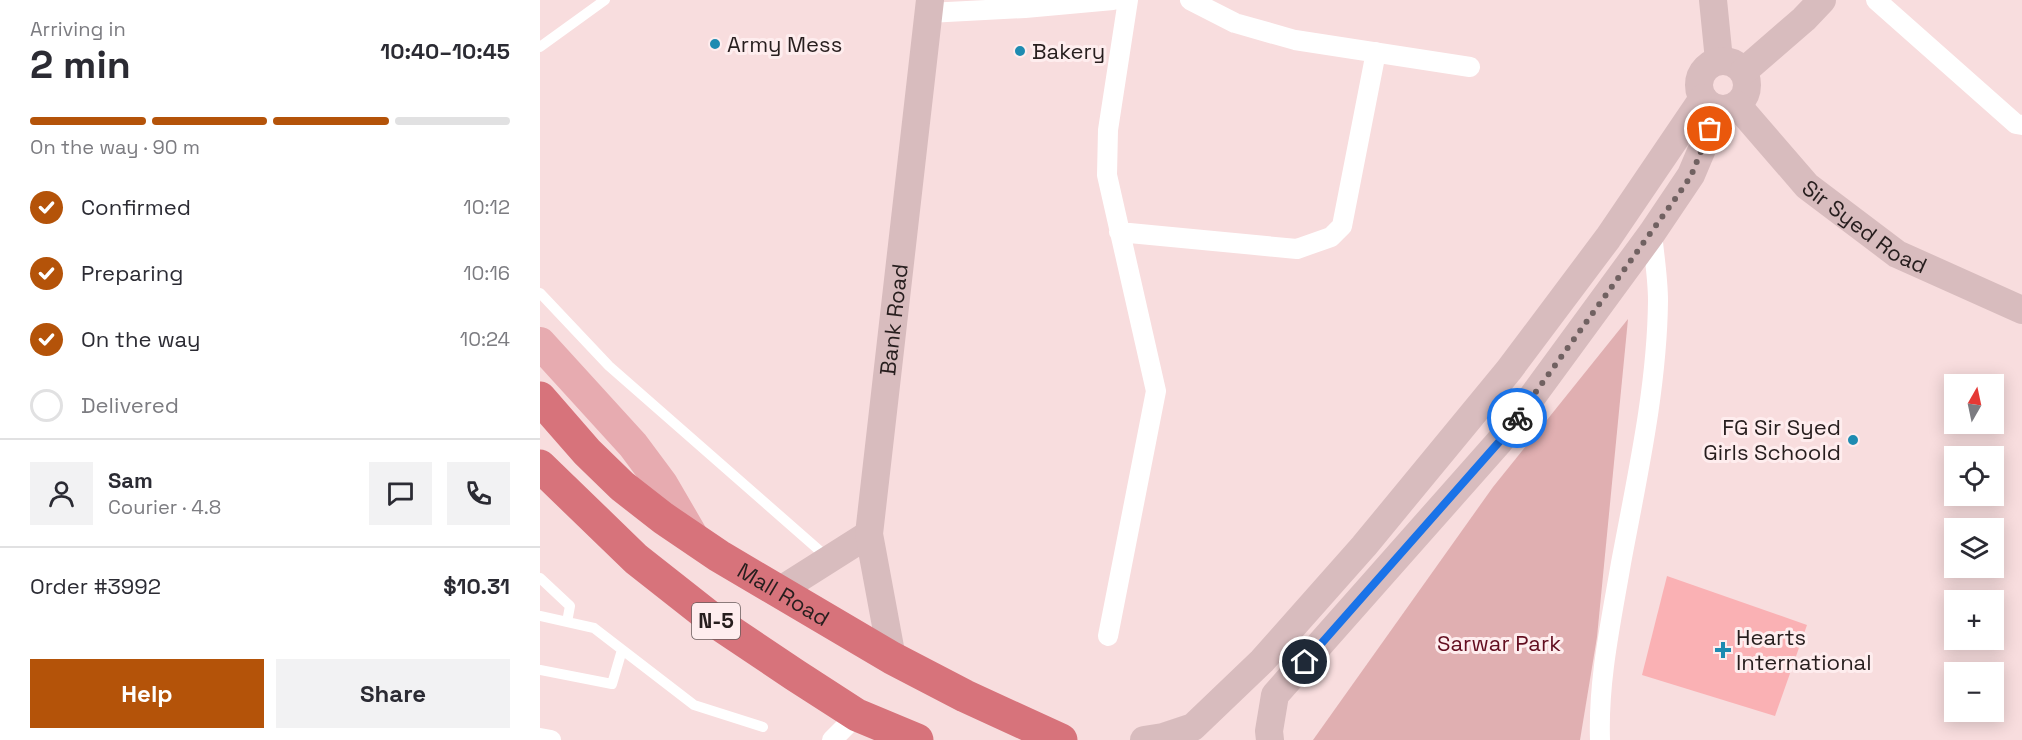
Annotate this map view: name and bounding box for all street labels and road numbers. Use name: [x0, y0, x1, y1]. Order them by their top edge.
street label: Sir Syed Road: [1797, 173, 1931, 280]
street label: Bank Road: [873, 262, 914, 377]
street label: Mall Road: [732, 556, 835, 632]
road number: N-5: [692, 603, 740, 639]

